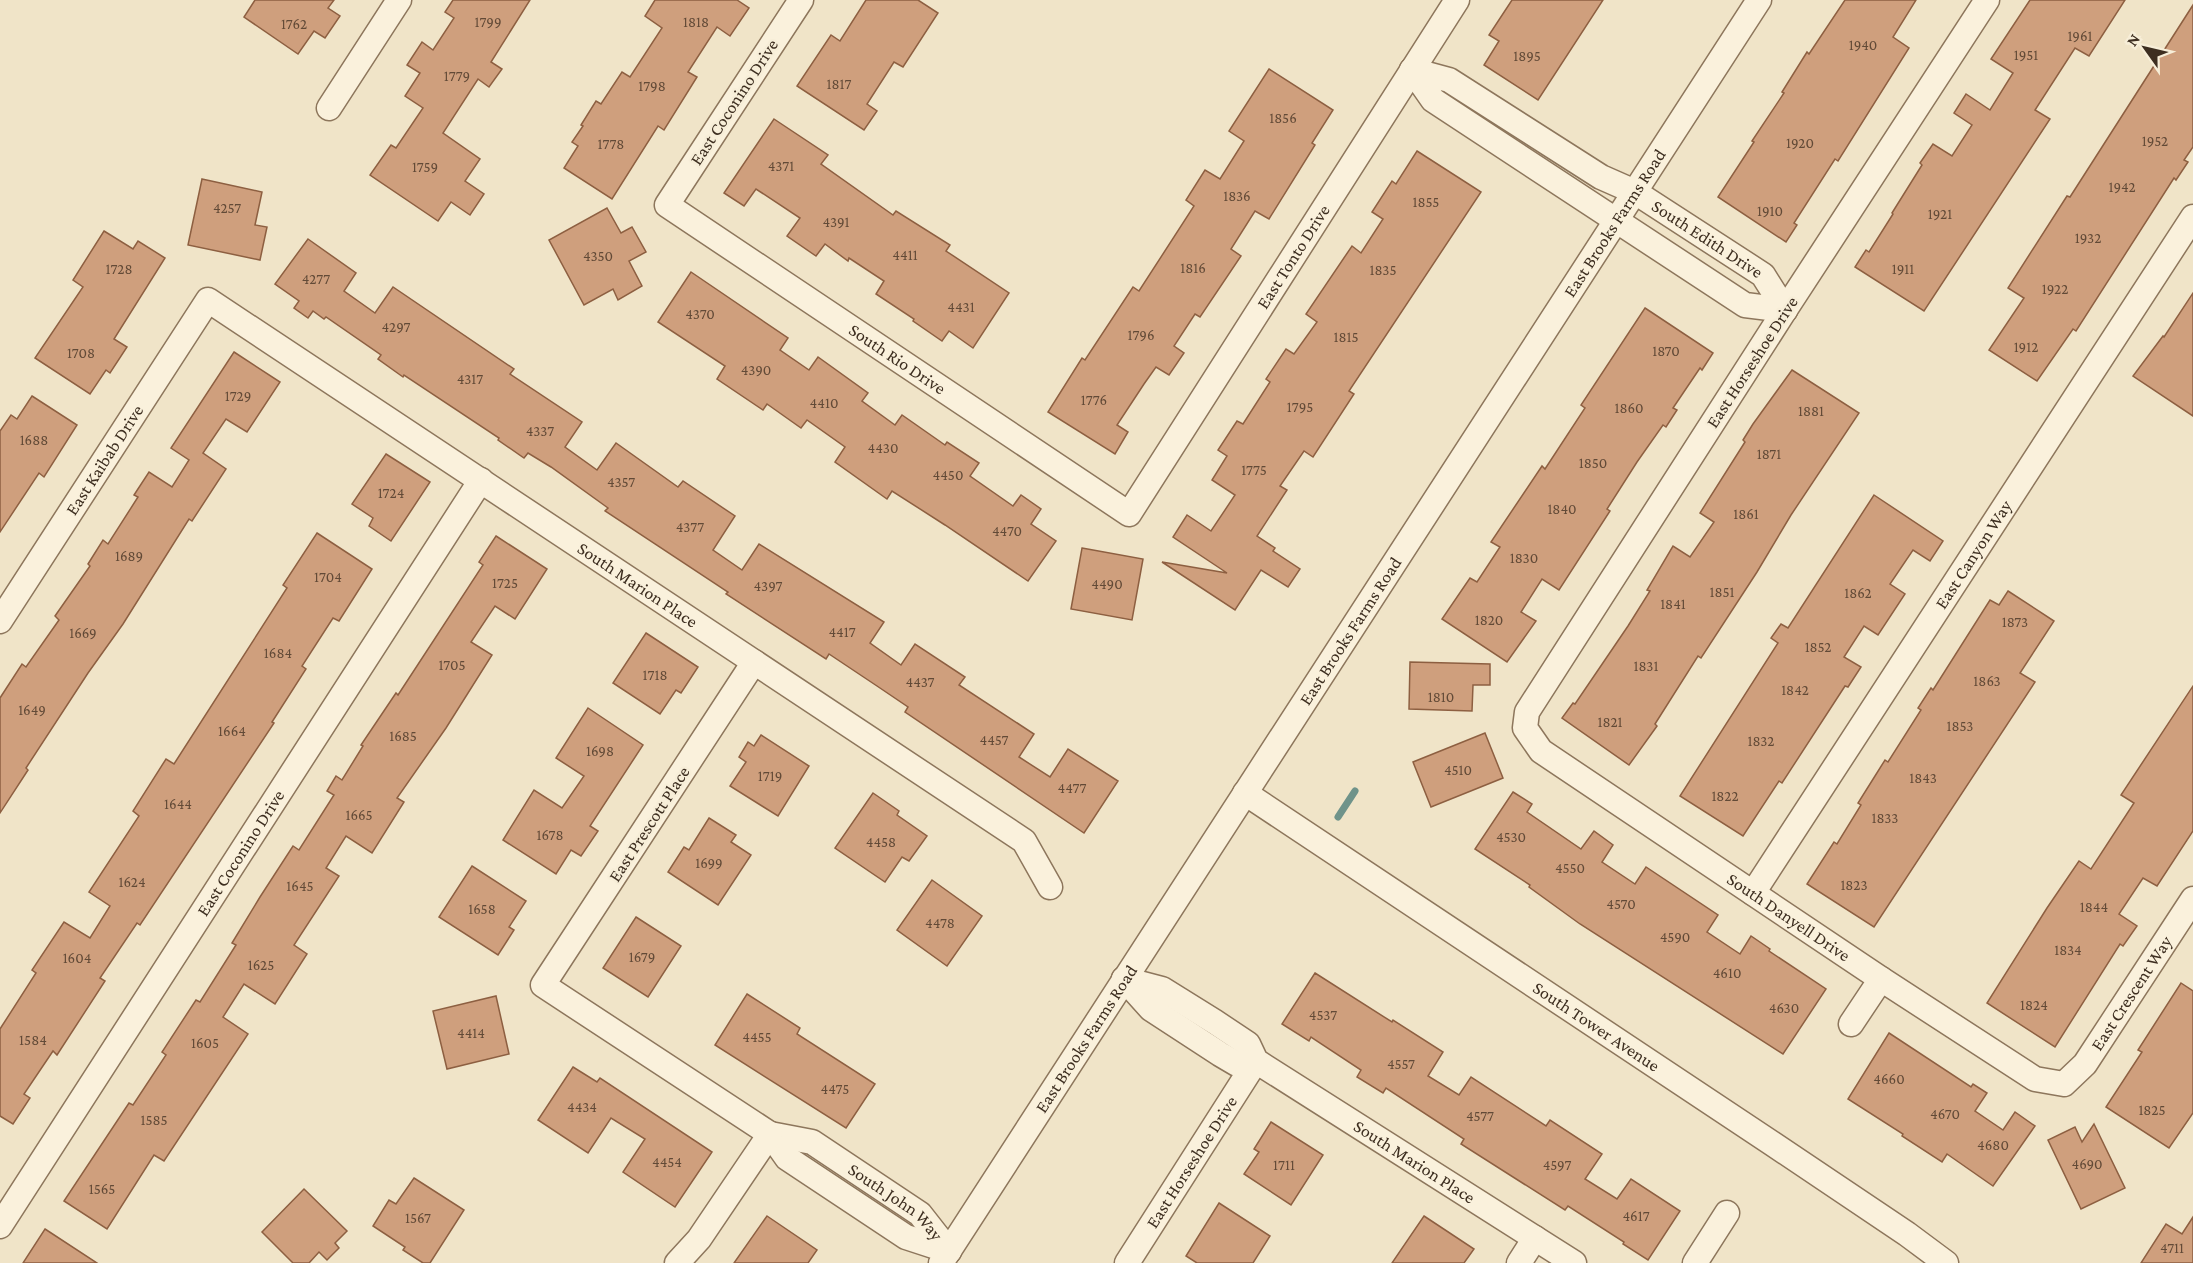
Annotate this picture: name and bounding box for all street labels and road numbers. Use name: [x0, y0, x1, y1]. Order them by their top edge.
street label: East Coconino Drive: [686, 35, 782, 169]
street label: East Brooks Farms Road: [1559, 145, 1670, 301]
street label: South Edith Drive: [1648, 196, 1767, 282]
street label: East Tonto Drive: [1253, 201, 1334, 312]
street label: East Horseshoe Drive: [1702, 292, 1802, 431]
street label: South Rio Drive: [845, 320, 950, 399]
street label: East Kaibab Drive: [61, 401, 147, 519]
street label: East Canyon Way: [1931, 496, 2016, 612]
street label: South Marion Place: [574, 538, 701, 632]
street label: East Brooks Farms Road: [1295, 553, 1406, 709]
street label: East Prescott Place: [604, 762, 694, 885]
street label: East Coconino Drive: [193, 786, 289, 920]
street label: South Danyell Drive: [1723, 869, 1854, 966]
street label: East Crescent Way: [2087, 931, 2177, 1054]
street label: East Brooks Farms Road: [1031, 961, 1142, 1116]
street label: South Tower Avenue: [1529, 977, 1664, 1076]
street label: East Horseshoe Drive: [1142, 1092, 1241, 1232]
street label: South Marion Place: [1350, 1116, 1479, 1208]
street label: South John Way: [844, 1159, 947, 1245]

